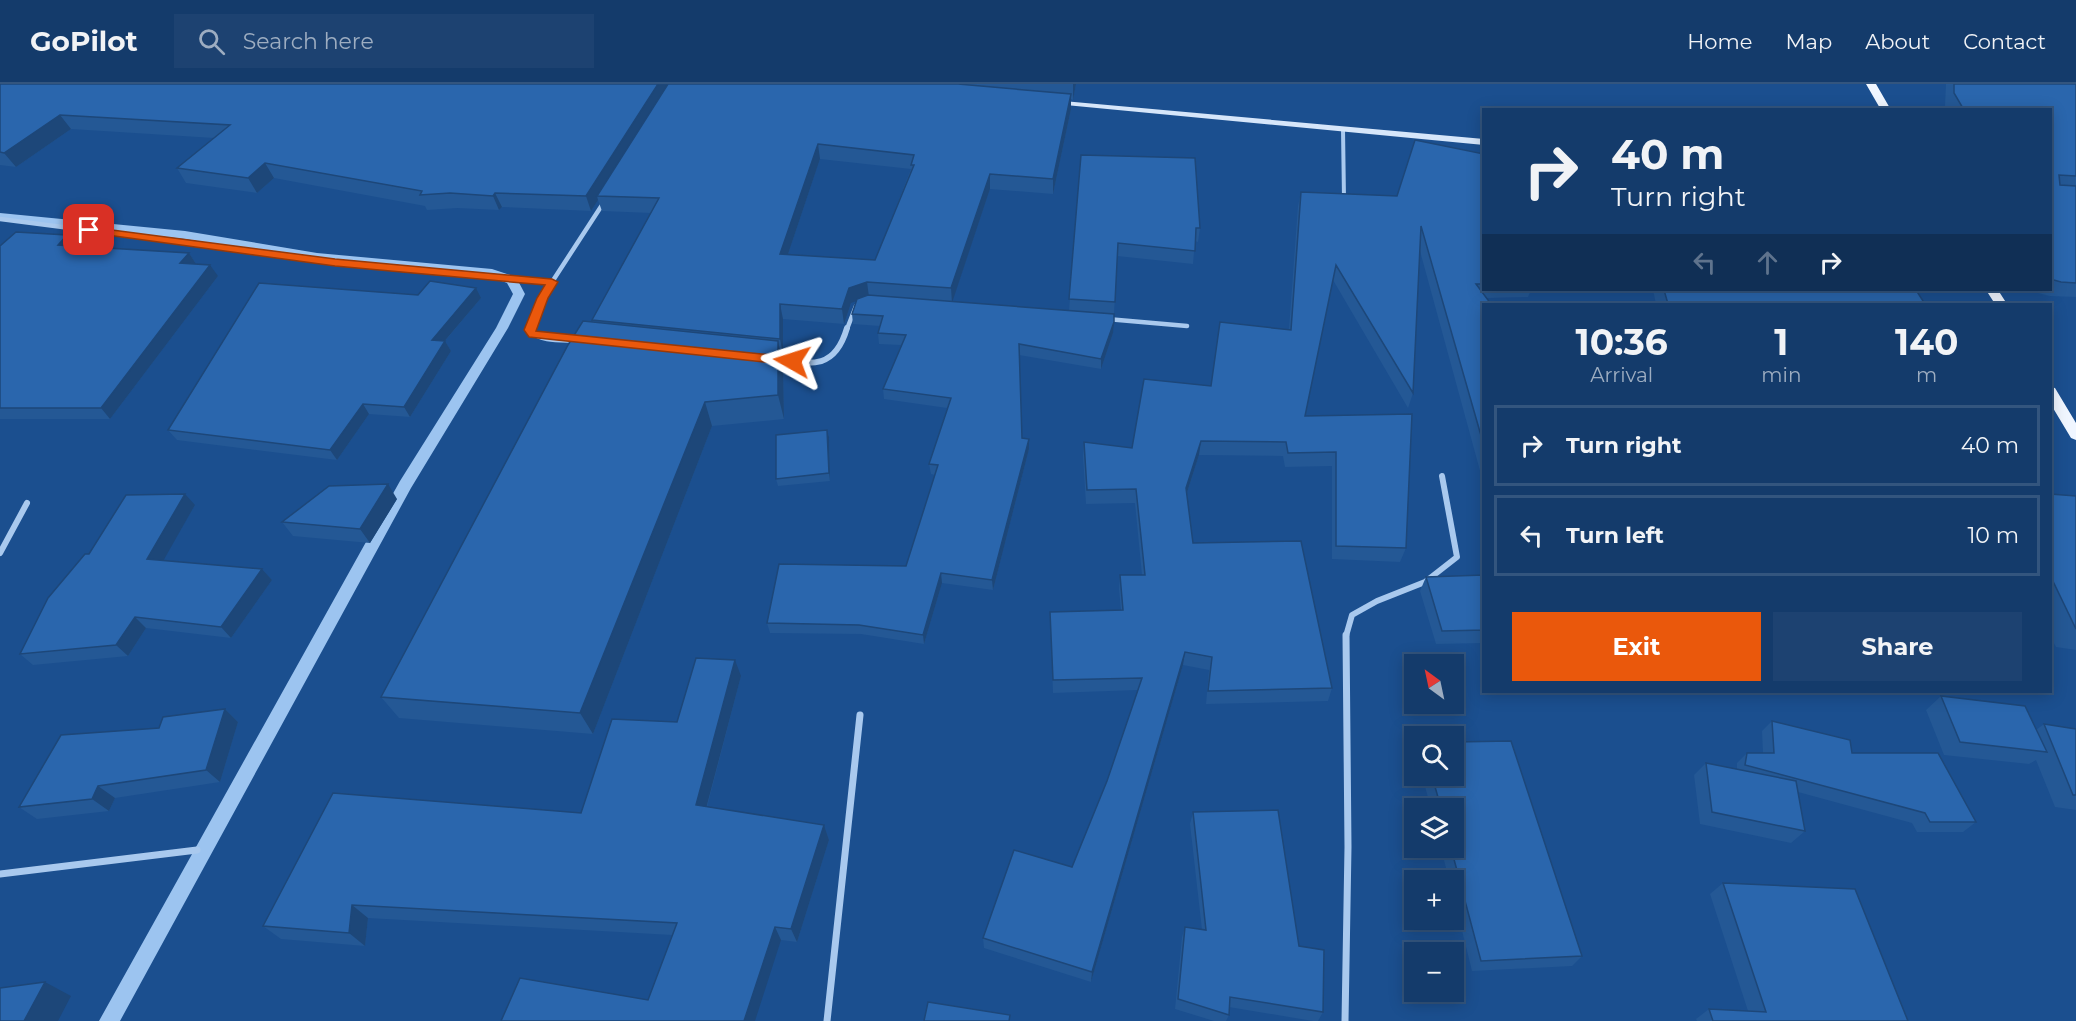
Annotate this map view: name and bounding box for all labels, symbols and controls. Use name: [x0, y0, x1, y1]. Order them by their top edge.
search box: [174, 14, 594, 68]
text: GoPilot: [30, 24, 138, 58]
icon: search: [195, 25, 228, 58]
text: Search here: [243, 28, 374, 55]
text: Home: [1687, 29, 1752, 54]
text: Map: [1785, 29, 1832, 54]
text: About: [1865, 29, 1930, 54]
text: Contact: [1963, 29, 2046, 54]
text: 40 m: [1611, 128, 1724, 180]
icon: right: [1512, 132, 1590, 210]
text: Turn right: [1611, 180, 1746, 213]
pin: [63, 204, 114, 255]
icon: arrive: [72, 213, 105, 246]
icon: left: [1688, 246, 1721, 279]
icon: ahead: [1751, 246, 1784, 279]
icon: right: [1814, 246, 1847, 279]
text: 10:36: [1576, 320, 1668, 364]
text: 1: [1774, 320, 1788, 364]
text: 140: [1895, 320, 1958, 364]
position arrow: [760, 329, 824, 393]
text: Arrival: [1590, 363, 1653, 387]
text: min: [1761, 363, 1801, 387]
text: m: [1916, 363, 1937, 387]
icon: right: [1515, 429, 1548, 462]
text: Turn right: [1566, 432, 1681, 459]
text: 40 m: [1961, 432, 2019, 459]
icon: left: [1515, 519, 1548, 552]
text: Turn left: [1566, 522, 1664, 549]
text: 10 m: [1967, 522, 2019, 549]
button: Exit: [1512, 612, 1761, 681]
button: Share: [1773, 612, 2022, 681]
north arrow: [1404, 654, 1464, 714]
map controls: [1404, 654, 1464, 1002]
button: search: [1404, 726, 1464, 786]
button: layers: [1404, 798, 1464, 858]
button: +: [1404, 870, 1464, 930]
button: −: [1404, 942, 1464, 1002]

